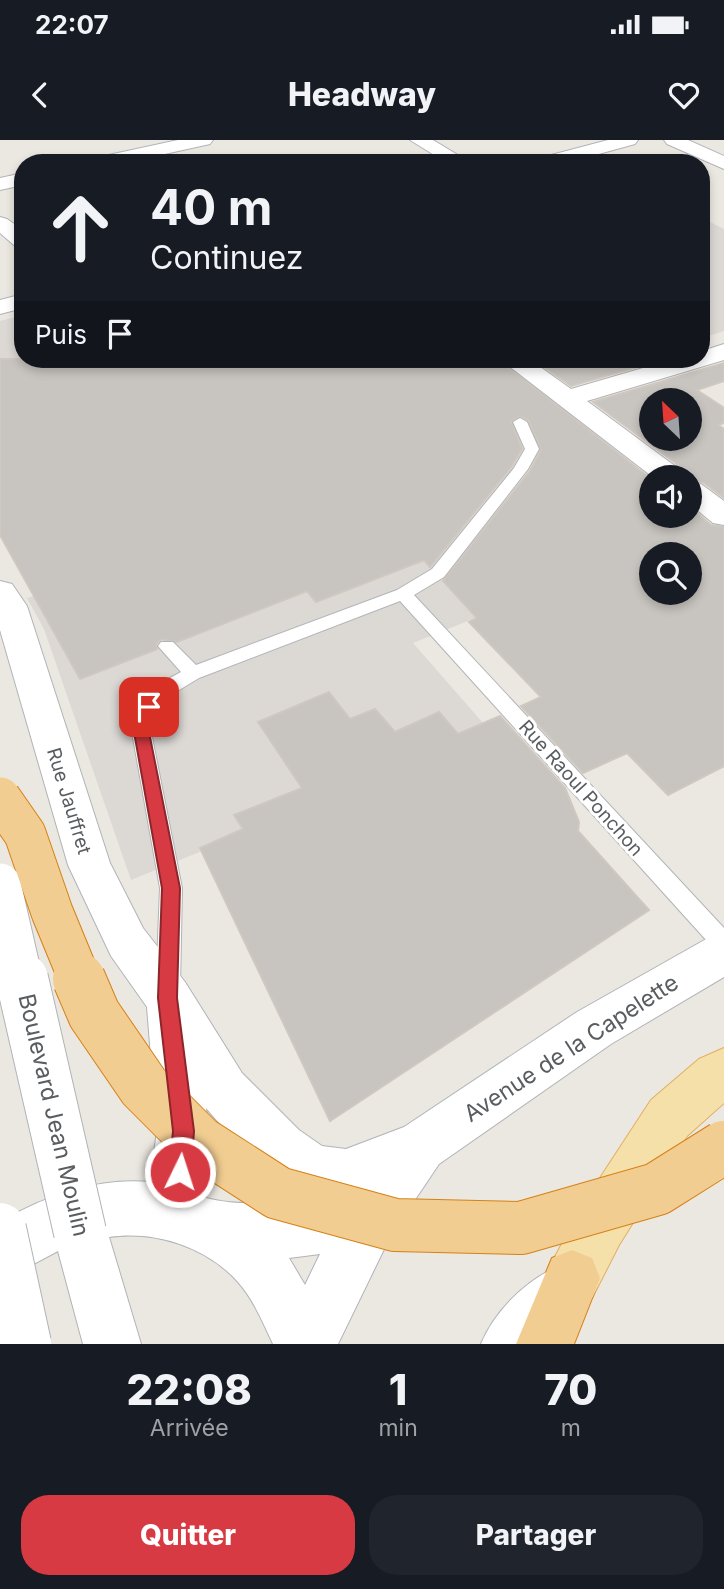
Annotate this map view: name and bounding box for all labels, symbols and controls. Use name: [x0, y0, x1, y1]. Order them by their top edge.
text: 22:07: [35, 9, 109, 40]
text: Headway: [288, 75, 436, 114]
icon: back: [21, 76, 59, 114]
icon: heart: [665, 76, 703, 114]
text: 40 m: [150, 178, 273, 237]
icon: ahead: [35, 182, 126, 273]
text: Continuez: [150, 238, 303, 277]
icon: arrive: [101, 315, 139, 353]
text: Puis: [35, 319, 87, 350]
north arrow: [639, 388, 702, 452]
map controls: [639, 388, 702, 605]
button: sound: [639, 465, 702, 528]
button: search: [639, 542, 702, 605]
pin: [119, 677, 179, 737]
icon: arrive: [130, 688, 168, 726]
street label: Rue Raoul Ponchon: [514, 715, 648, 861]
street label: Rue Jauffret: [42, 745, 96, 857]
street label: Avenue de la Capelette: [459, 968, 683, 1128]
street label: Boulevard Jean Moulin: [12, 991, 96, 1239]
position arrow: [143, 1135, 217, 1209]
text: 22:08: [127, 1364, 252, 1415]
text: 1: [389, 1364, 407, 1415]
text: 70: [544, 1364, 597, 1415]
text: Arrivée: [150, 1414, 229, 1442]
text: min: [378, 1414, 418, 1442]
text: m: [561, 1414, 581, 1442]
button: Quitter: [21, 1495, 355, 1575]
button: Partager: [369, 1495, 703, 1575]

